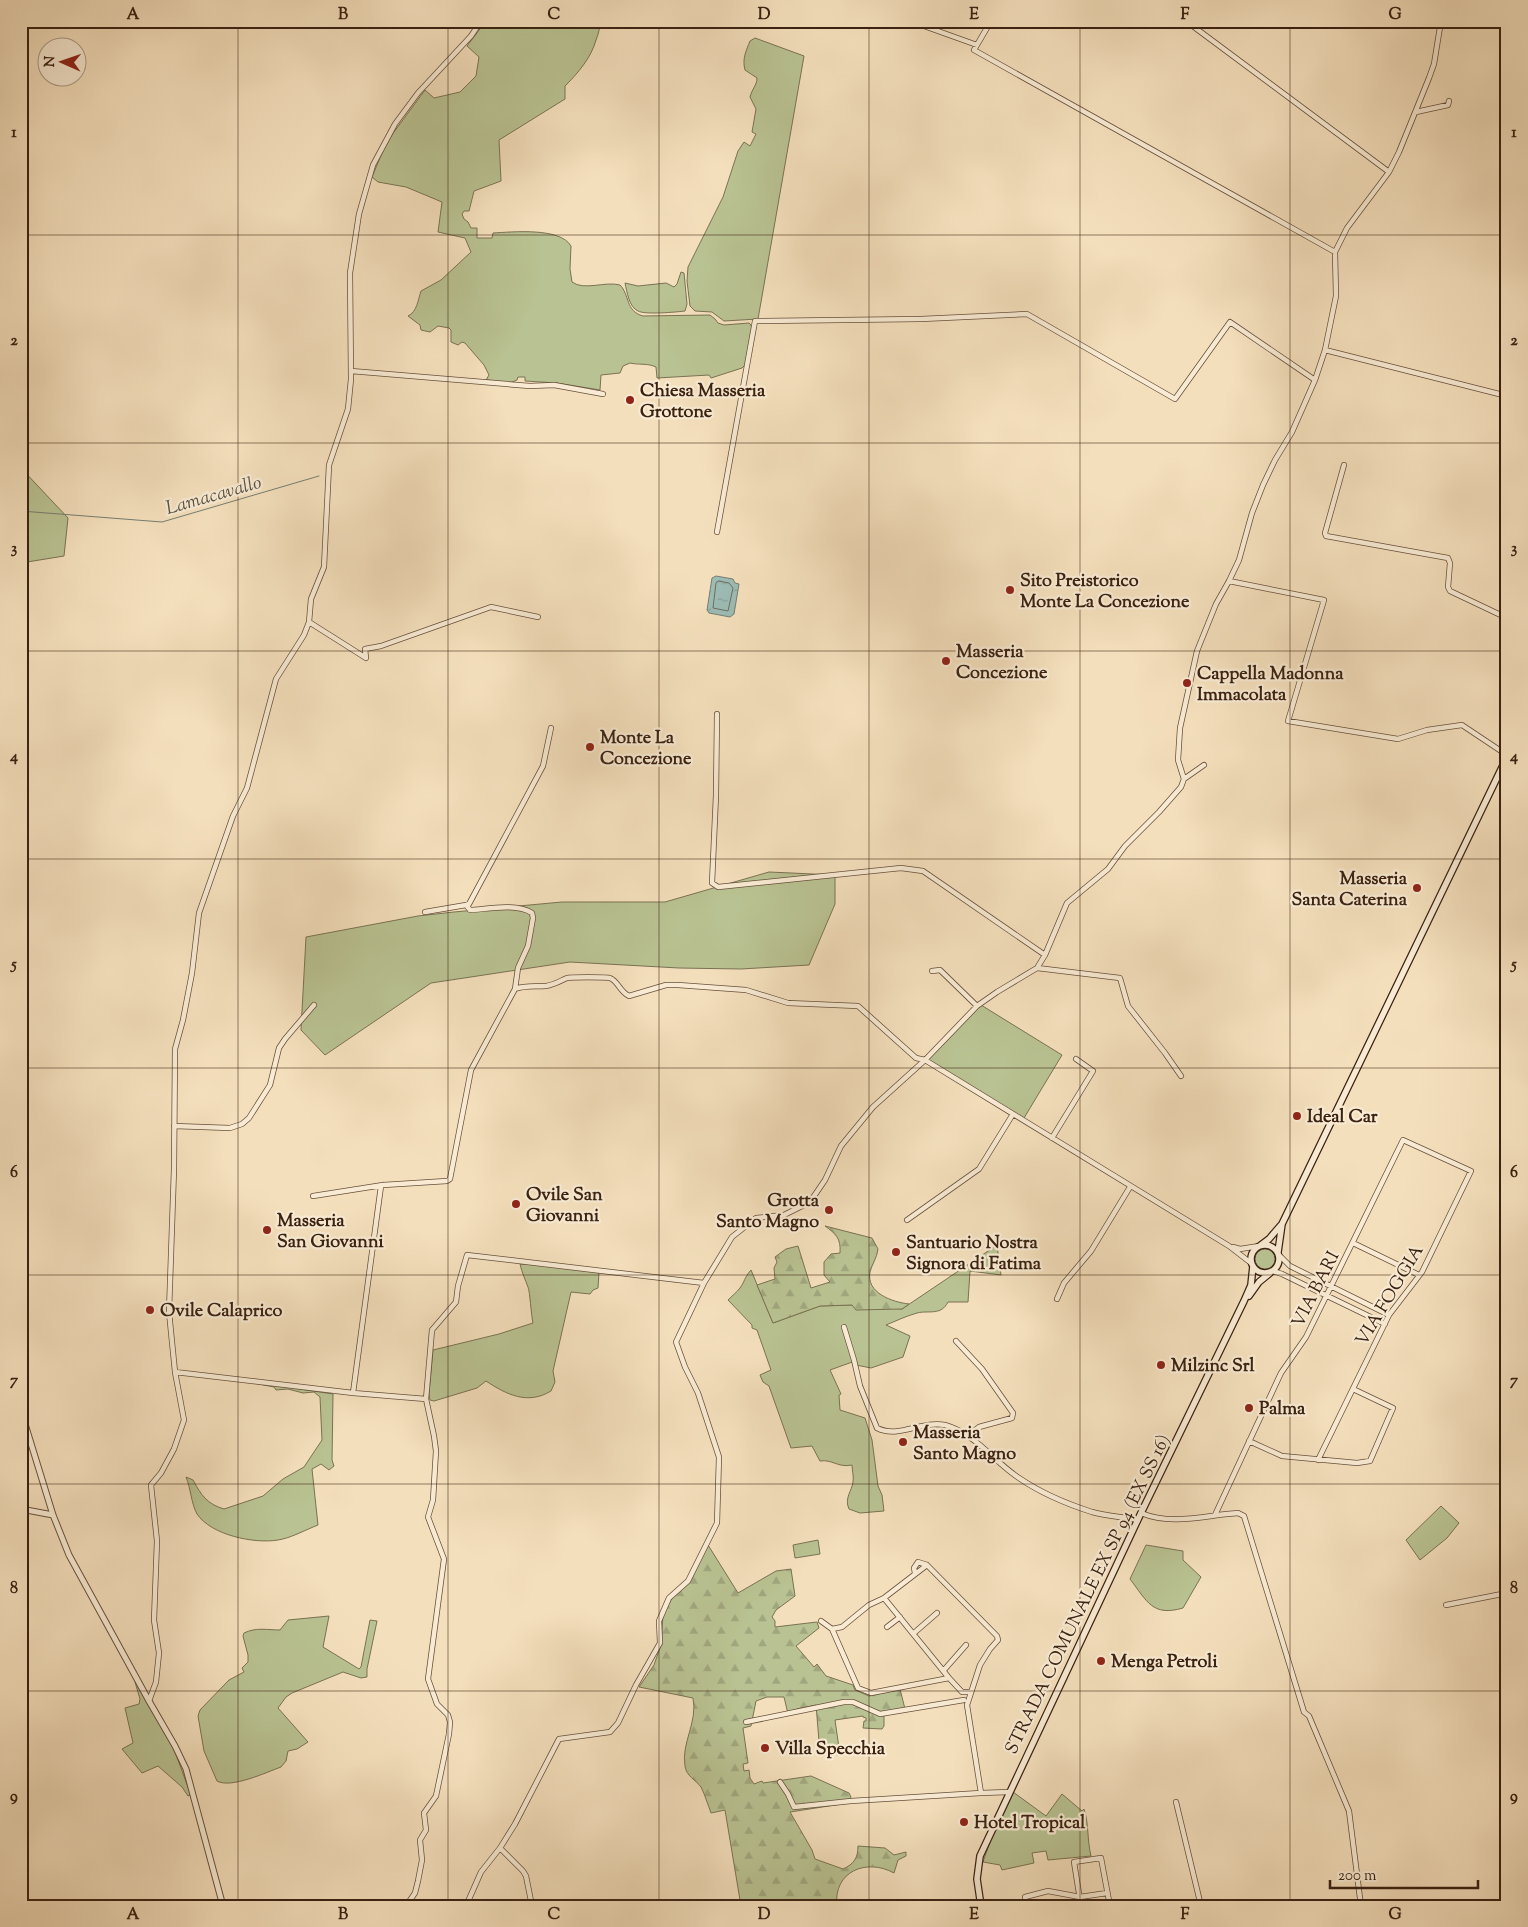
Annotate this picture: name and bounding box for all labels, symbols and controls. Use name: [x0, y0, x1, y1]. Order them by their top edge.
text: A: [127, 4, 140, 27]
text: B: [338, 4, 348, 27]
text: C: [548, 4, 561, 27]
text: D: [758, 4, 771, 27]
text: E: [969, 4, 979, 27]
text: F: [1181, 4, 1190, 27]
text: G: [1388, 4, 1402, 27]
north arrow: [38, 38, 88, 88]
text: N: [41, 56, 61, 68]
text: 1: [11, 122, 17, 145]
text: 1: [1511, 122, 1517, 145]
text: 2: [10, 330, 18, 353]
text: 2: [1510, 330, 1518, 353]
place label: Chiesa Masseria Grottone: [640, 379, 766, 426]
marker: Chiesa Masseria Grottone: [624, 394, 636, 406]
water label: Lamacavallo: [162, 470, 265, 523]
text: 3: [11, 538, 18, 561]
text: 3: [1511, 538, 1518, 561]
place label: Sito Preistorico Monte La Concezione: [1020, 569, 1190, 616]
marker: Sito Preistorico Monte La Concezione: [1004, 584, 1016, 596]
place label: Masseria Concezione: [956, 640, 1048, 687]
marker: Masseria Concezione: [940, 655, 952, 667]
place label: Cappella Madonna Immacolata: [1197, 662, 1344, 709]
marker: Cappella Madonna Immacolata: [1181, 677, 1193, 689]
place label: Monte La Concezione: [600, 726, 692, 773]
marker: Monte La Concezione: [584, 741, 596, 753]
text: 4: [9, 746, 18, 769]
text: 4: [1509, 746, 1518, 769]
place label: Masseria Santa Caterina: [1292, 867, 1408, 914]
marker: Masseria Santa Caterina: [1411, 882, 1423, 894]
text: 5: [9, 954, 17, 977]
text: 5: [1509, 954, 1517, 977]
place label: Ideal Car: [1307, 1105, 1378, 1131]
marker: Ideal Car: [1291, 1110, 1303, 1122]
text: 6: [10, 1162, 18, 1185]
text: 6: [1510, 1162, 1518, 1185]
place label: Ovile San Giovanni: [526, 1183, 603, 1230]
place label: Grotta Santo Magno: [716, 1189, 820, 1236]
marker: Ovile San Giovanni: [510, 1198, 522, 1210]
marker: Grotta Santo Magno: [823, 1204, 835, 1216]
place label: Masseria San Giovanni: [277, 1209, 385, 1256]
marker: Masseria San Giovanni: [261, 1224, 273, 1236]
place label: Santuario Nostra Signora di Fatima: [906, 1231, 1042, 1278]
street label: VIA FOGGIA: [1350, 1240, 1431, 1352]
marker: Santuario Nostra Signora di Fatima: [890, 1246, 902, 1258]
street label: VIA BARI: [1286, 1247, 1347, 1333]
place label: Ovile Calaprico: [160, 1299, 283, 1325]
marker: Ovile Calaprico: [144, 1304, 156, 1316]
place label: Milzinc Srl: [1171, 1354, 1255, 1380]
marker: Milzinc Srl: [1155, 1359, 1167, 1371]
text: 7: [10, 1370, 19, 1393]
text: 7: [1510, 1370, 1519, 1393]
place label: Palma: [1259, 1397, 1306, 1423]
marker: Palma: [1243, 1402, 1255, 1414]
place label: Masseria Santo Magno: [913, 1421, 1016, 1468]
street label: STRADA COMUNALE EX SP 94 (EX SS 16): [1000, 1431, 1178, 1759]
marker: Masseria Santo Magno: [897, 1436, 909, 1448]
text: 8: [10, 1578, 18, 1601]
text: 8: [1510, 1578, 1518, 1601]
place label: Menga Petroli: [1111, 1650, 1218, 1676]
marker: Menga Petroli: [1095, 1655, 1107, 1667]
place label: Villa Specchia: [775, 1737, 886, 1763]
marker: Villa Specchia: [759, 1742, 771, 1754]
text: 9: [10, 1786, 18, 1809]
text: 9: [1510, 1786, 1518, 1809]
place label: Hotel Tropical: [974, 1811, 1086, 1837]
marker: Hotel Tropical: [958, 1816, 970, 1828]
scale bar: [1330, 1857, 1478, 1889]
text: 200 m: [1338, 1866, 1377, 1887]
text: A: [127, 1904, 140, 1927]
text: B: [338, 1904, 348, 1927]
text: C: [548, 1904, 561, 1927]
text: D: [758, 1904, 771, 1927]
text: E: [969, 1904, 979, 1927]
text: F: [1181, 1904, 1190, 1927]
text: G: [1388, 1904, 1402, 1927]

